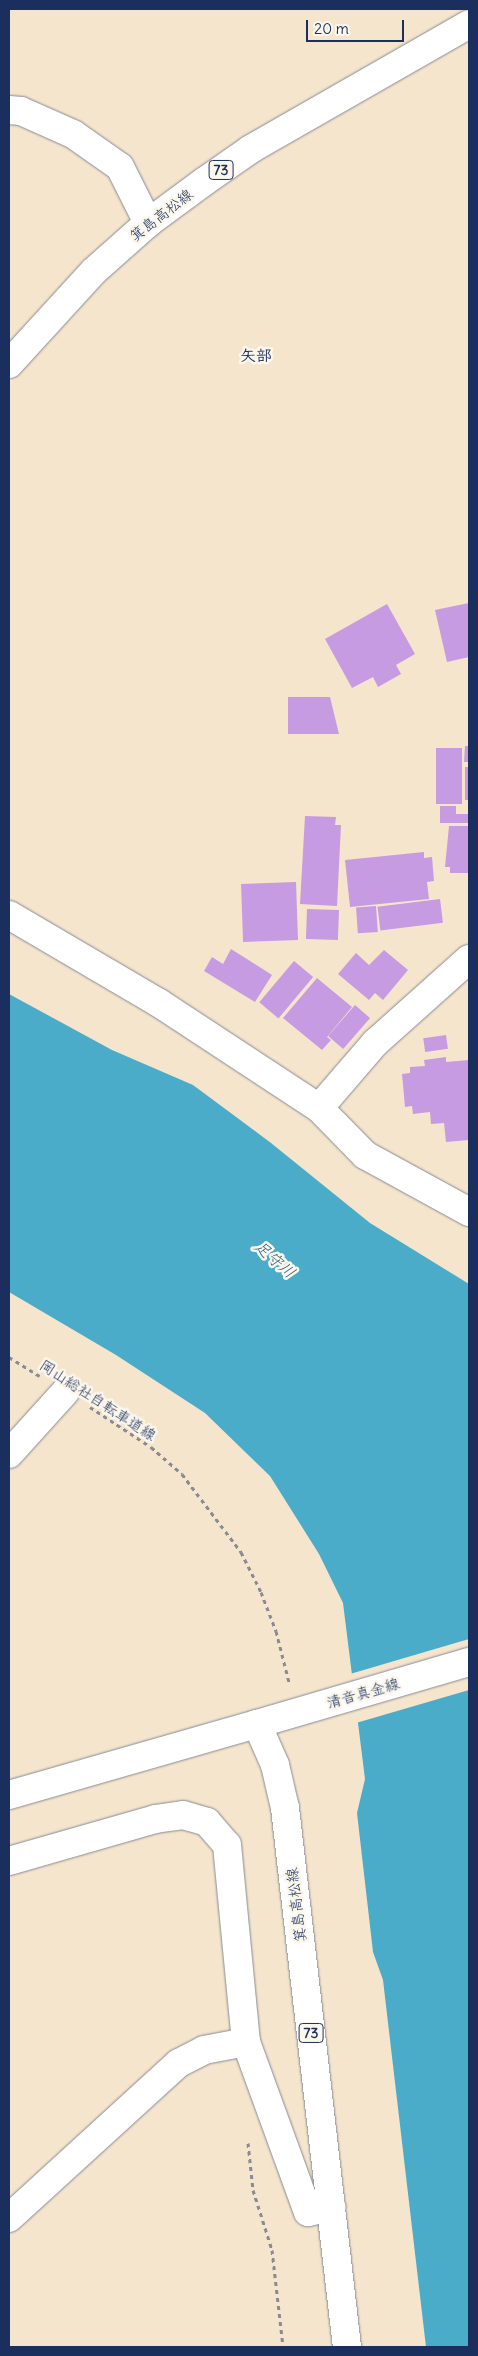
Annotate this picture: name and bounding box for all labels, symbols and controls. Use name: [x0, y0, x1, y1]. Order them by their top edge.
scale bar: [308, 10, 406, 42]
text: 20 m: [314, 19, 349, 38]
road number: 73: [208, 158, 234, 182]
street label: 箕島高松線: [126, 185, 196, 245]
district label: 矢部: [240, 345, 272, 365]
water label: 足守川: [251, 1236, 299, 1282]
street label: 岡山総社自転車道線: [36, 1356, 160, 1444]
street label: 清音真金線: [324, 1674, 402, 1712]
street label: 箕島高松線: [282, 1867, 310, 1943]
road number: 73: [298, 2022, 324, 2045]

